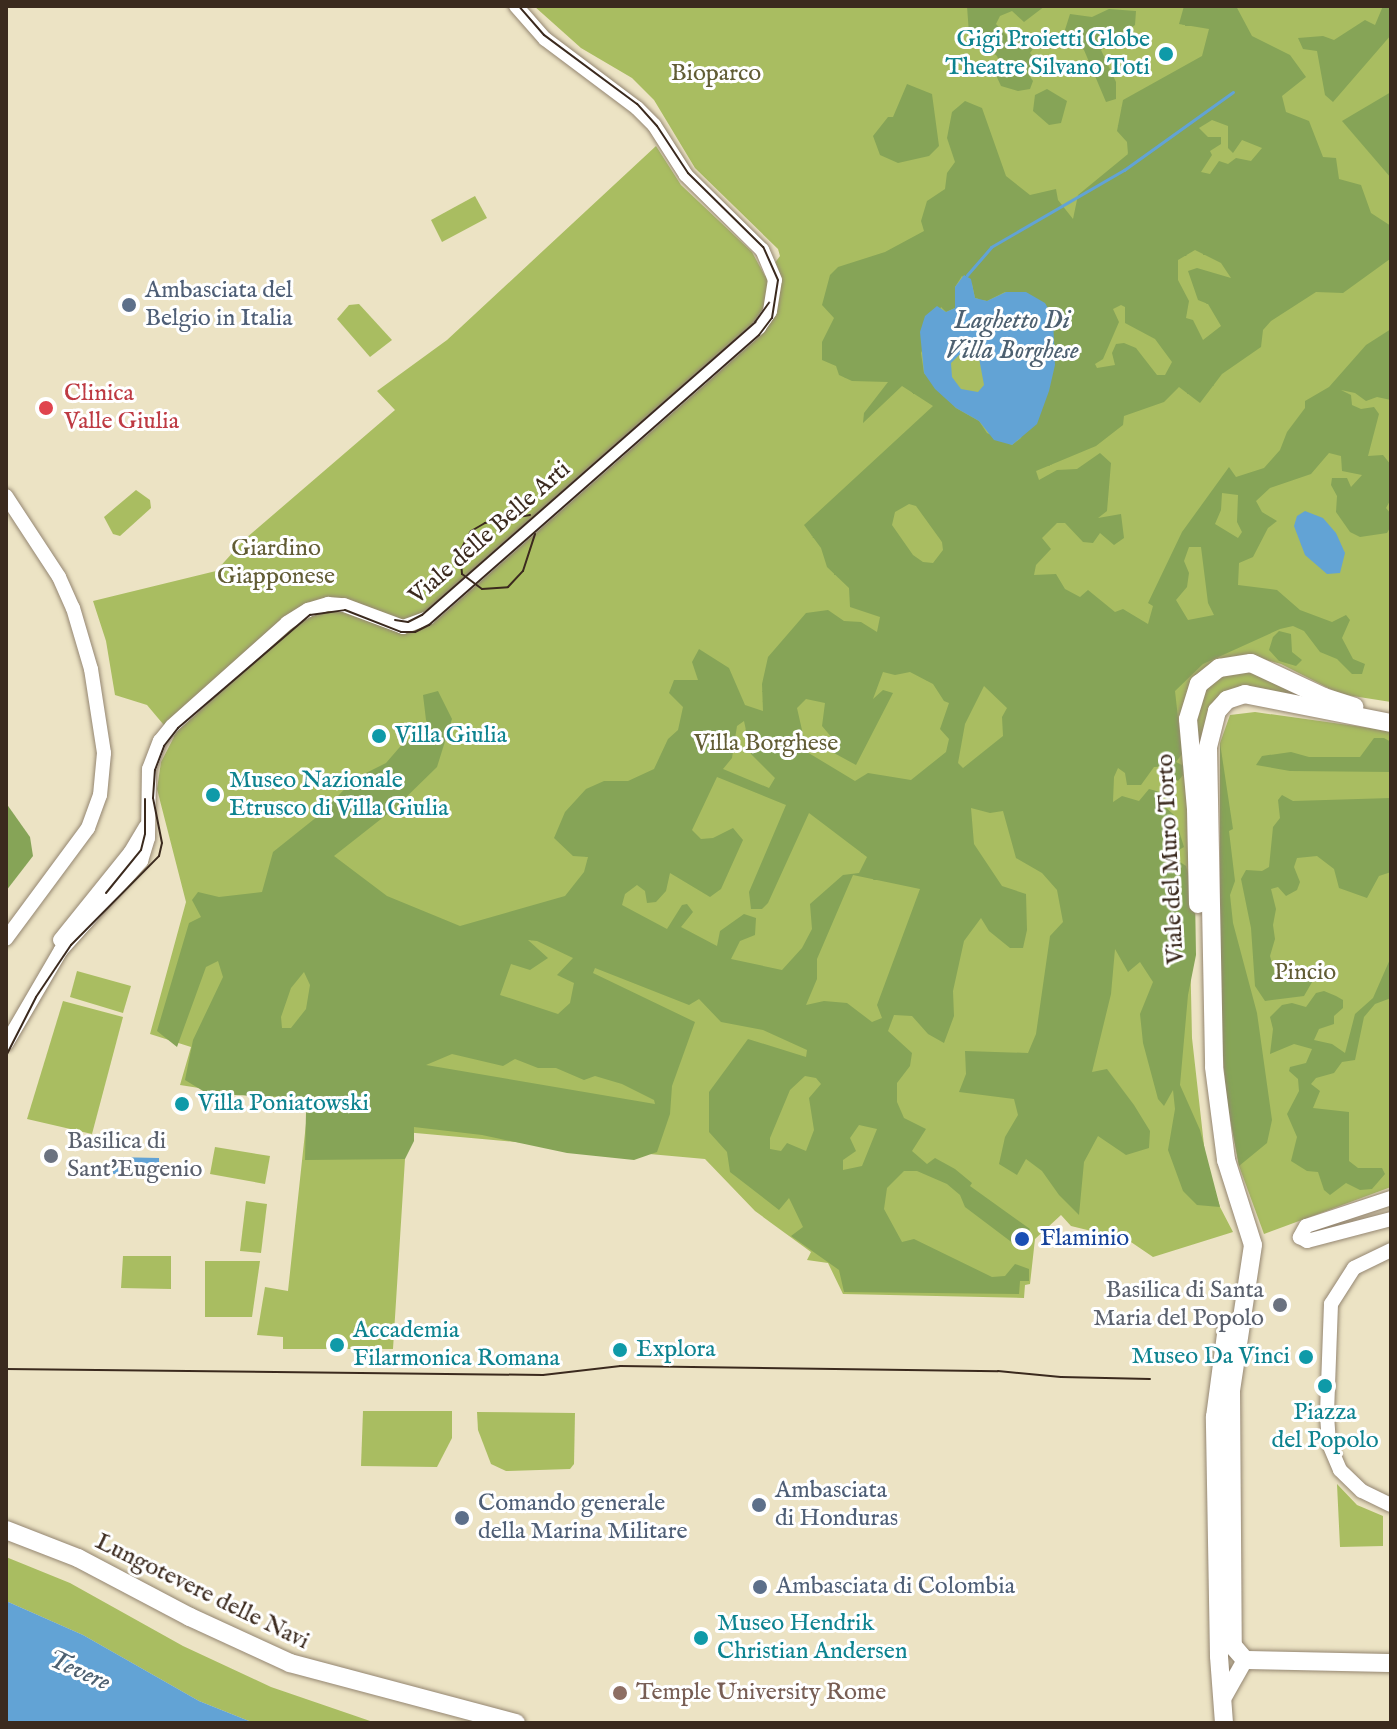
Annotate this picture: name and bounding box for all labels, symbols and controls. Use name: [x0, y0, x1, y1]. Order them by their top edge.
place label: Gigi Proietti Globe Theatre Silvano Toti: [945, 26, 1150, 82]
marker: Gigi Proietti Globe Theatre Silvano Toti: [1157, 45, 1175, 63]
park label: Bioparco: [671, 60, 761, 88]
place label: Ambasciata del Belgio in Italia: [145, 277, 293, 333]
marker: Ambasciata del Belgio in Italia: [120, 296, 138, 314]
water label: Laghetto Di Villa Borghese: [945, 305, 1079, 366]
place label: Clinica Valle Giulia: [64, 380, 179, 436]
marker: Clinica Valle Giulia: [35, 397, 57, 419]
street label: Viale delle Belle Arti: [404, 455, 576, 611]
park label: Giardino Giapponese: [217, 535, 335, 591]
place label: Villa Giulia: [395, 722, 507, 750]
marker: Villa Giulia: [370, 727, 388, 745]
park label: Villa Borghese: [694, 730, 838, 758]
street label: Viale del Muro Torto: [1151, 753, 1191, 965]
place label: Museo Nazionale Etrusco di Villa Giulia: [229, 767, 449, 823]
marker: Museo Nazionale Etrusco di Villa Giulia: [204, 786, 222, 804]
park label: Pincio: [1274, 959, 1336, 987]
place label: Villa Poniatowski: [198, 1090, 369, 1118]
marker: Villa Poniatowski: [173, 1095, 191, 1113]
place label: Basilica di Sant'Eugenio: [67, 1128, 202, 1184]
marker: Basilica di Sant'Eugenio: [42, 1147, 60, 1165]
place label: Flaminio: [1040, 1225, 1129, 1253]
marker: Flaminio: [1011, 1228, 1033, 1250]
place label: Basilica di Santa Maria del Popolo: [1093, 1277, 1264, 1333]
marker: Basilica di Santa Maria del Popolo: [1271, 1296, 1289, 1314]
place label: Accademia Filarmonica Romana: [353, 1317, 560, 1373]
marker: Accademia Filarmonica Romana: [328, 1336, 346, 1354]
place label: Explora: [636, 1336, 716, 1364]
marker: Explora: [611, 1341, 629, 1359]
place label: Museo Da Vinci: [1131, 1343, 1290, 1371]
marker: Museo Da Vinci: [1297, 1348, 1315, 1366]
marker: Piazza del Popolo: [1316, 1377, 1334, 1395]
place label: Piazza del Popolo: [1271, 1399, 1379, 1455]
place label: Ambasciata di Honduras: [775, 1477, 898, 1533]
place label: Comando generale della Marina Militare: [478, 1490, 687, 1546]
marker: Ambasciata di Honduras: [750, 1496, 768, 1514]
marker: Comando generale della Marina Militare: [453, 1509, 471, 1527]
street label: Lungotevere delle Navi: [90, 1528, 314, 1656]
place label: Ambasciata di Colombia: [776, 1573, 1015, 1601]
marker: Ambasciata di Colombia: [751, 1578, 769, 1596]
place label: Museo Hendrik Christian Andersen: [717, 1610, 908, 1666]
marker: Museo Hendrik Christian Andersen: [692, 1629, 710, 1647]
water label: Tevere: [43, 1644, 115, 1698]
place label: Temple University Rome: [636, 1679, 886, 1707]
marker: Temple University Rome: [611, 1684, 629, 1702]

